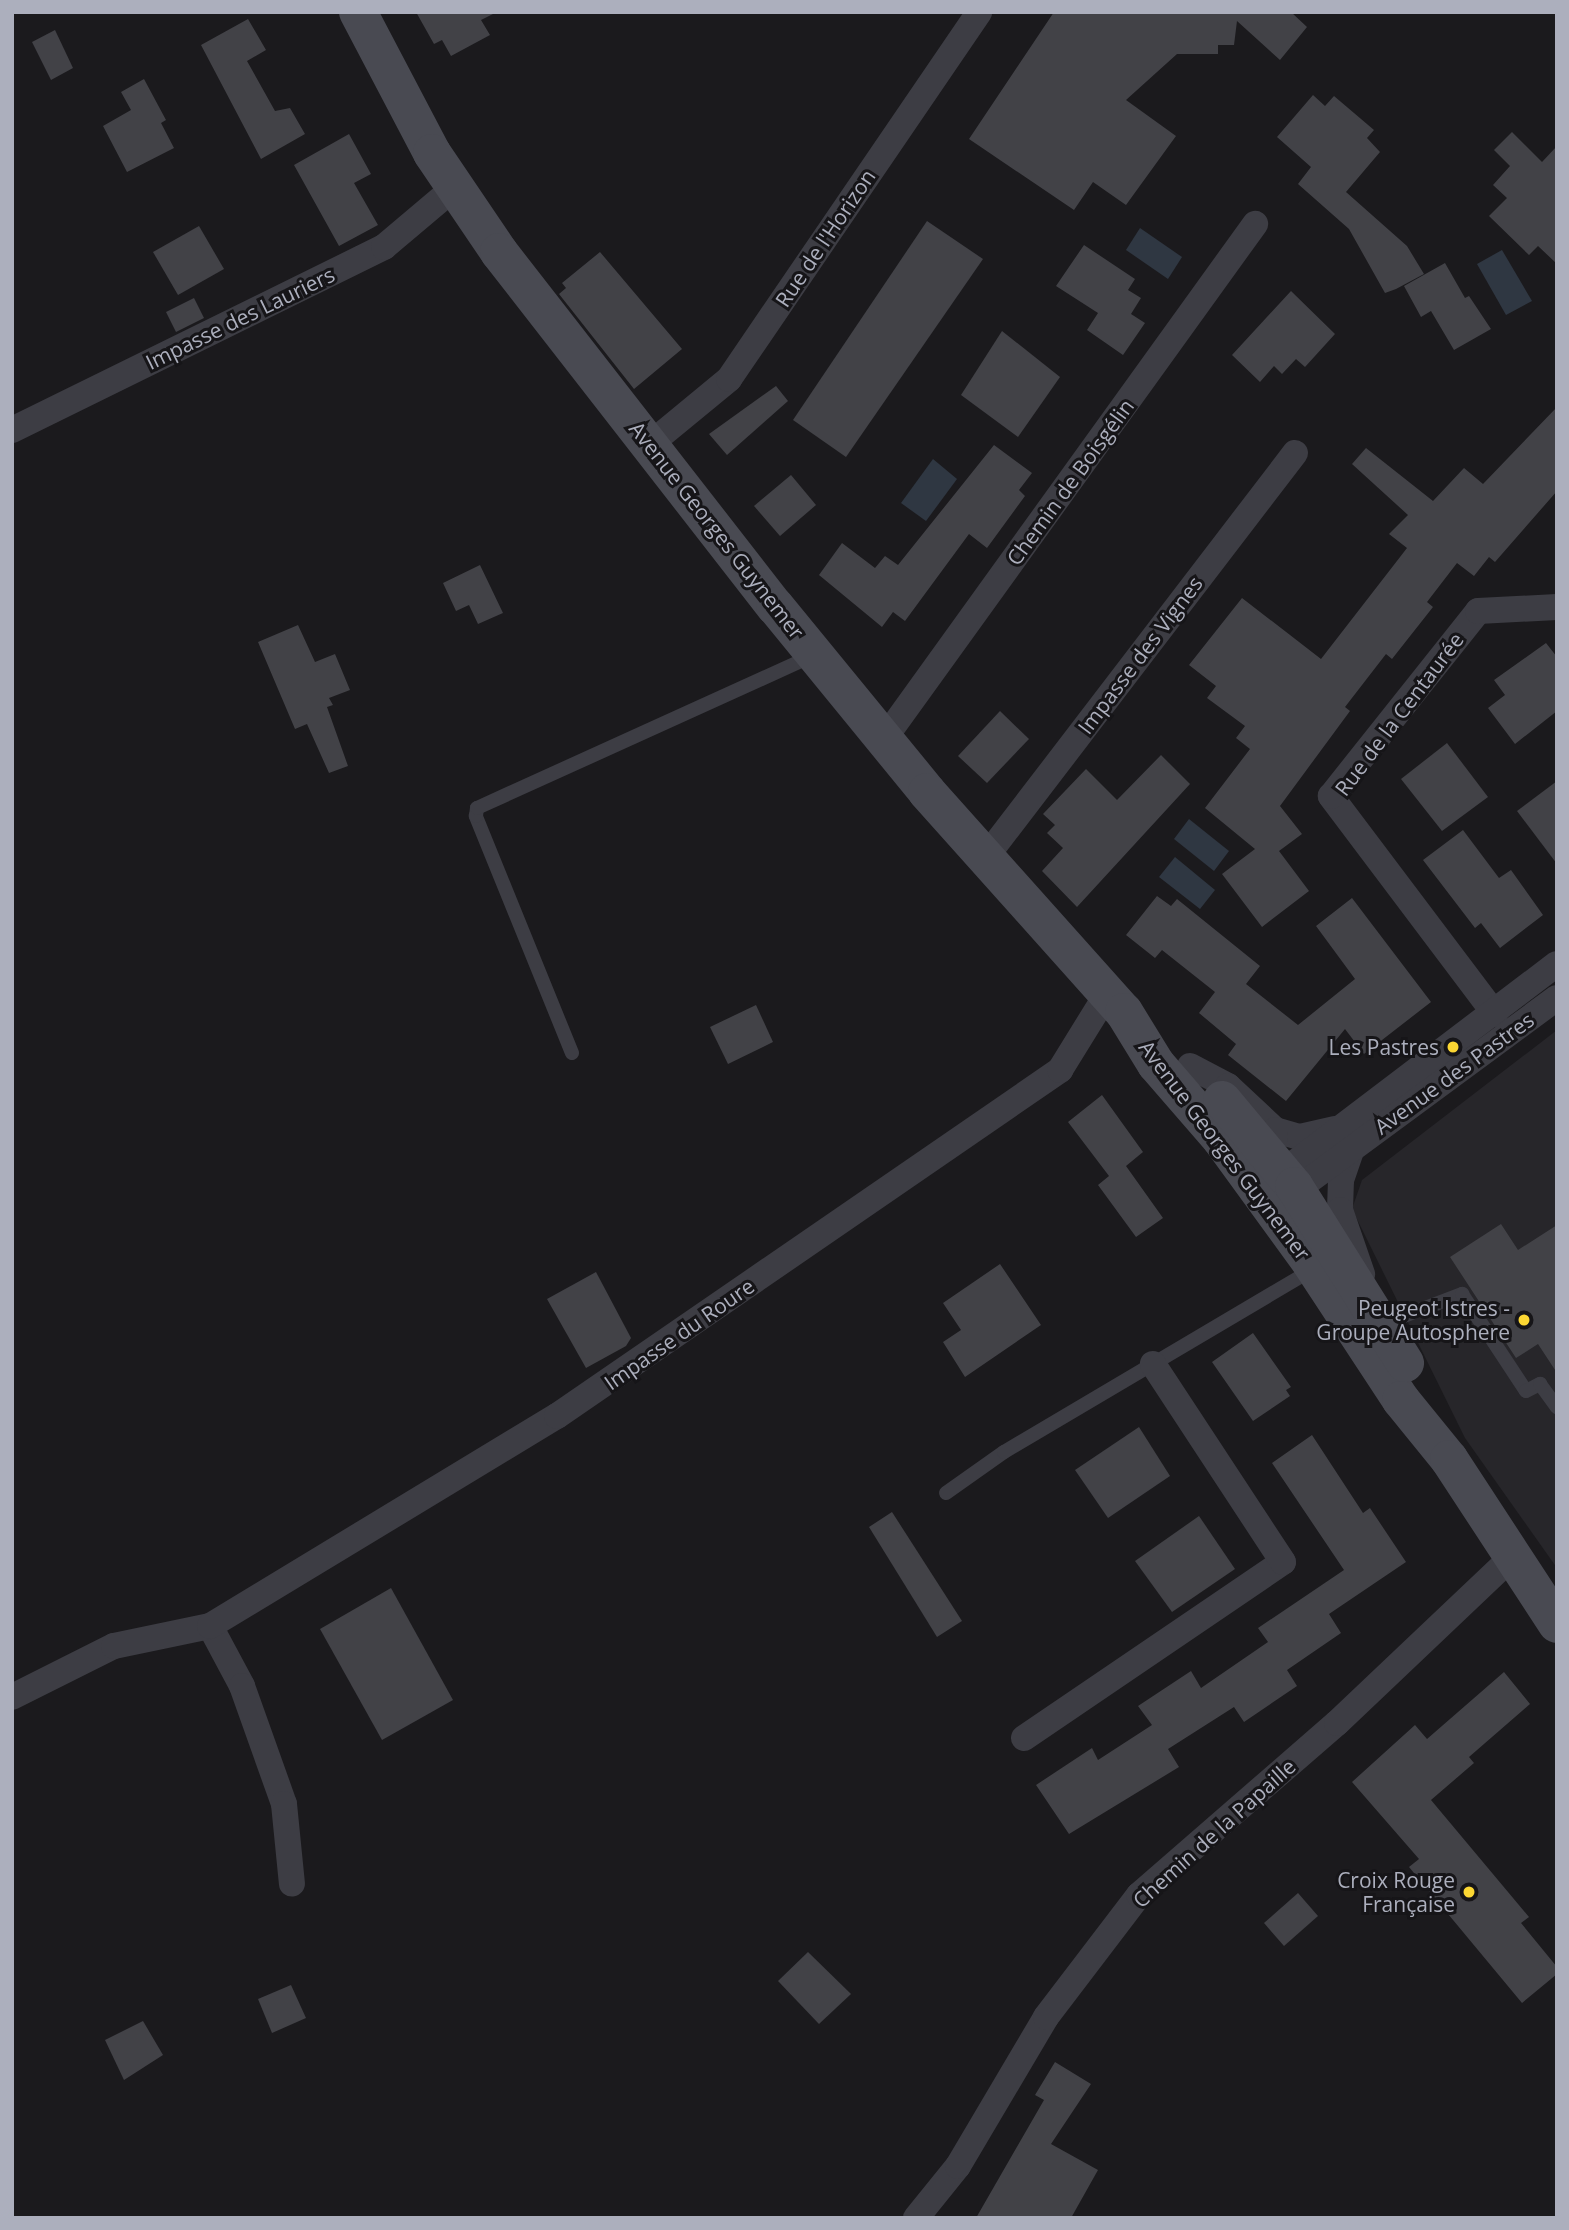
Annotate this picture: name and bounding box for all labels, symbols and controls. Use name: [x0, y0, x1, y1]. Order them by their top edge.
street label: Rue de l'Horizon: [770, 164, 880, 312]
street label: Impasse des Lauriers: [141, 261, 339, 375]
street label: Chemin de Boisgélin: [1001, 394, 1139, 570]
street label: Avenue Georges Guynemer: [624, 416, 810, 644]
street label: Impasse des Vignes: [1072, 571, 1208, 739]
street label: Rue de la Centaurée: [1329, 627, 1469, 801]
street label: Avenue des Pastres: [1369, 1007, 1539, 1139]
place label: Les Pastres: [1329, 1034, 1439, 1060]
street label: Avenue Georges Guynemer: [1134, 1035, 1316, 1265]
marker: Les Pastres: [1445, 1039, 1461, 1055]
street label: Impasse du Roure: [599, 1273, 759, 1395]
place label: Peugeot Istres - Groupe Autosphere: [1316, 1295, 1510, 1345]
marker: Peugeot Istres - Groupe Autosphere: [1516, 1312, 1532, 1328]
street label: Chemin de la Papaille: [1128, 1753, 1300, 1913]
place label: Croix Rouge Française: [1337, 1867, 1455, 1917]
marker: Croix Rouge Française: [1461, 1884, 1477, 1900]

